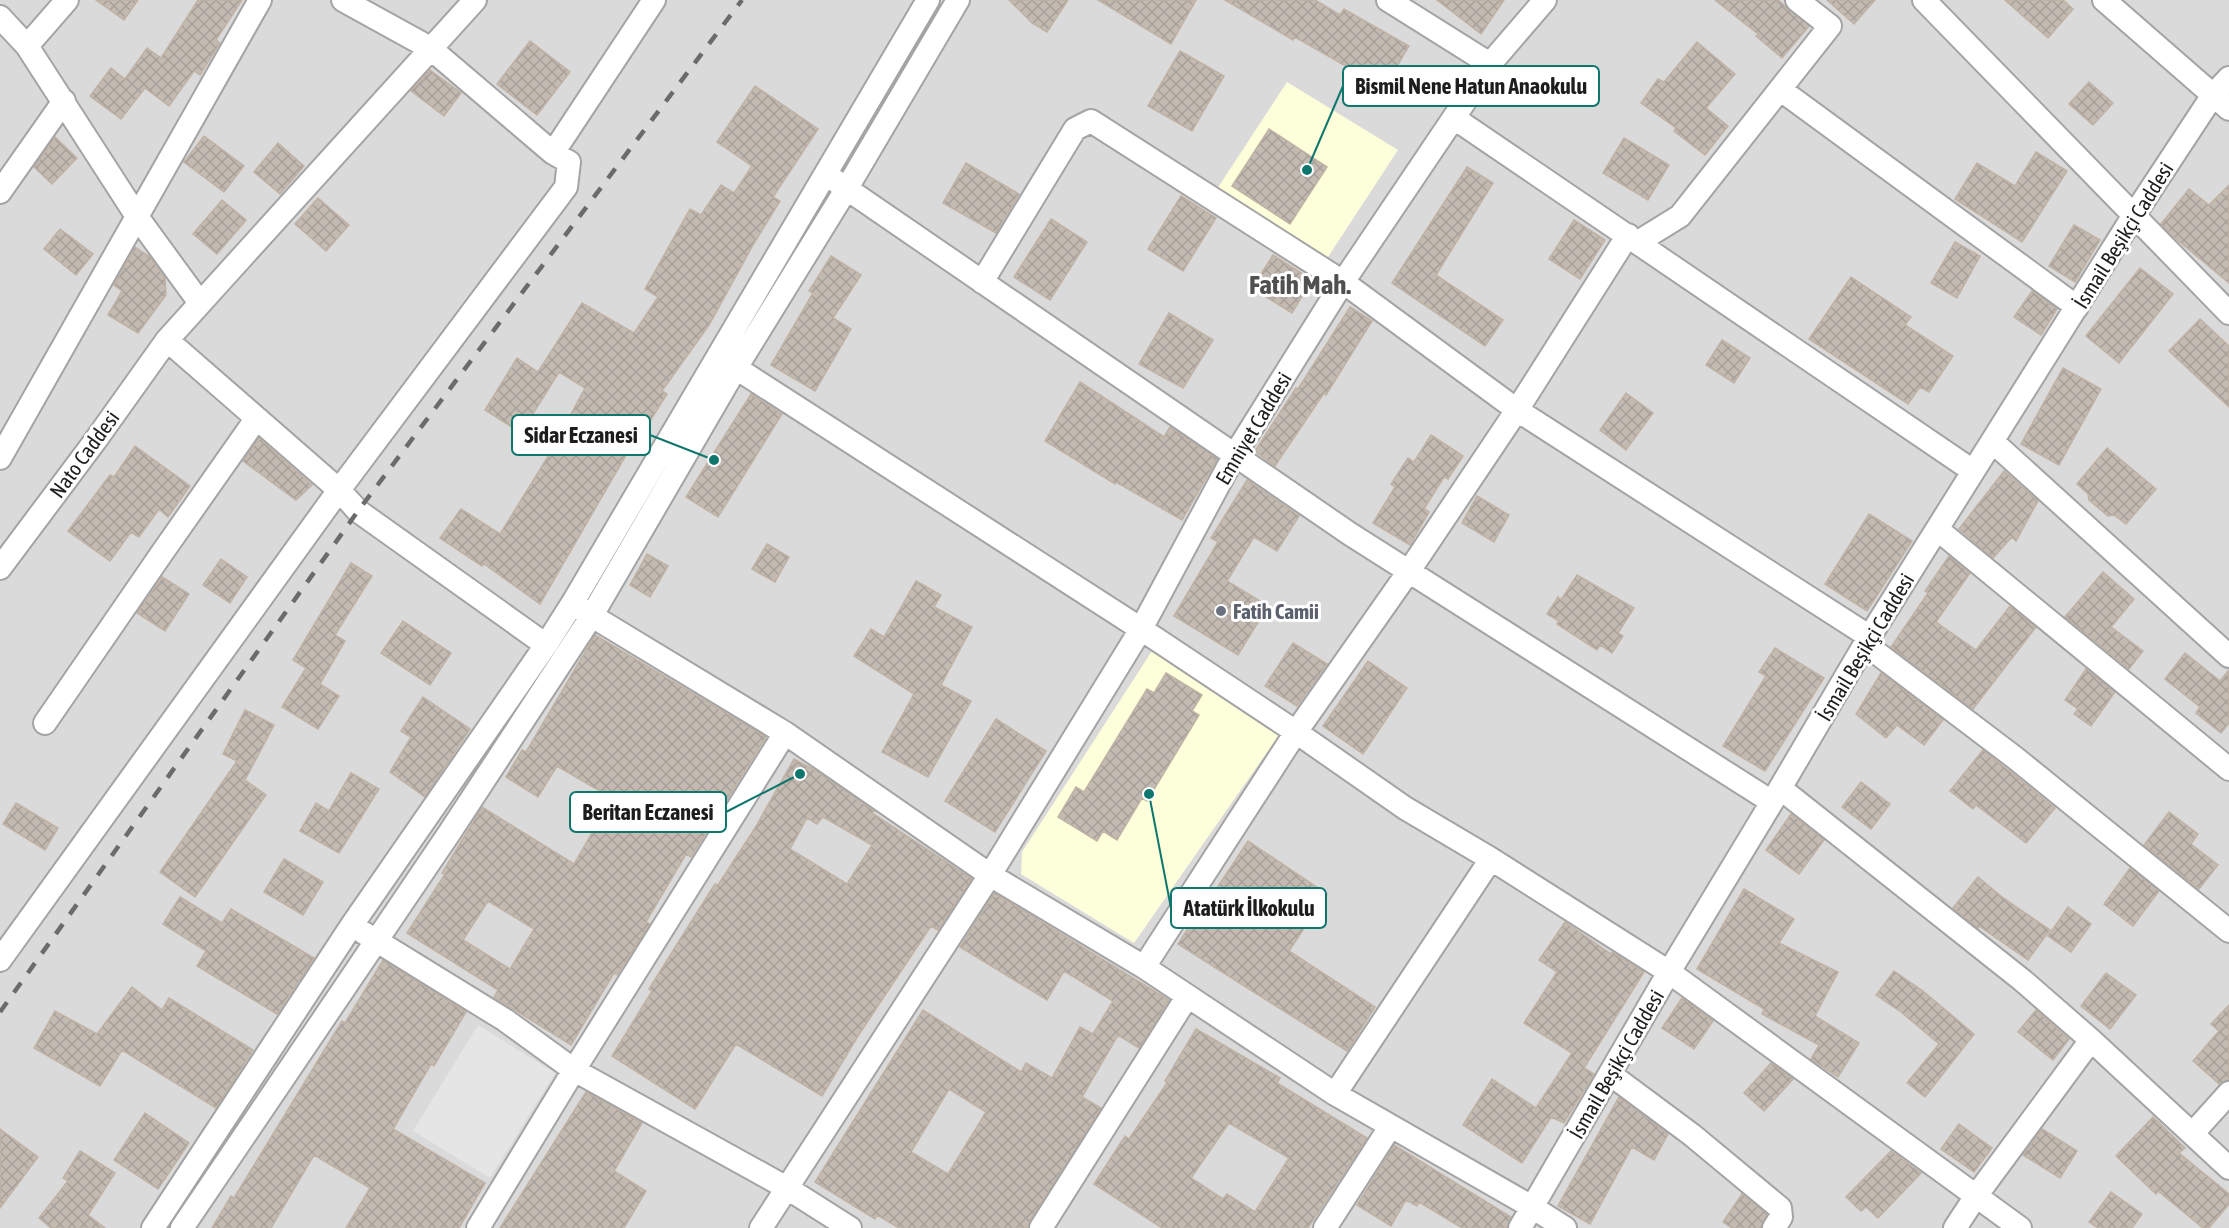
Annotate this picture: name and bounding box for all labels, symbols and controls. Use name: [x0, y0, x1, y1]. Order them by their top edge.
callout: Bismil Nene Hatun Anaokulu: [1343, 66, 1599, 106]
text: Bismil Nene Hatun Anaokulu: [1355, 73, 1587, 99]
street label: İsmail Beşikçi Caddesi: [2068, 157, 2178, 313]
district label: Fatih Mah.: [1249, 269, 1351, 300]
street label: Emniyet Caddesi: [1210, 367, 1296, 489]
street label: Nato Caddesi: [44, 406, 124, 502]
callout: Sidar Eczanesi: [512, 415, 650, 455]
text: Sidar Eczanesi: [524, 422, 638, 448]
street label: İsmail Beşikçi Caddesi: [1811, 569, 1919, 725]
place label: Fatih Camii: [1233, 599, 1319, 623]
marker: Fatih Camii: [1214, 604, 1228, 618]
callout: Beritan Eczanesi: [570, 792, 726, 832]
text: Beritan Eczanesi: [582, 799, 714, 825]
callout: Atatürk İlkokulu: [1171, 888, 1326, 928]
text: Atatürk İlkokulu: [1182, 895, 1315, 921]
street label: İsmail Beşikçi Caddesi: [1564, 985, 1668, 1143]

